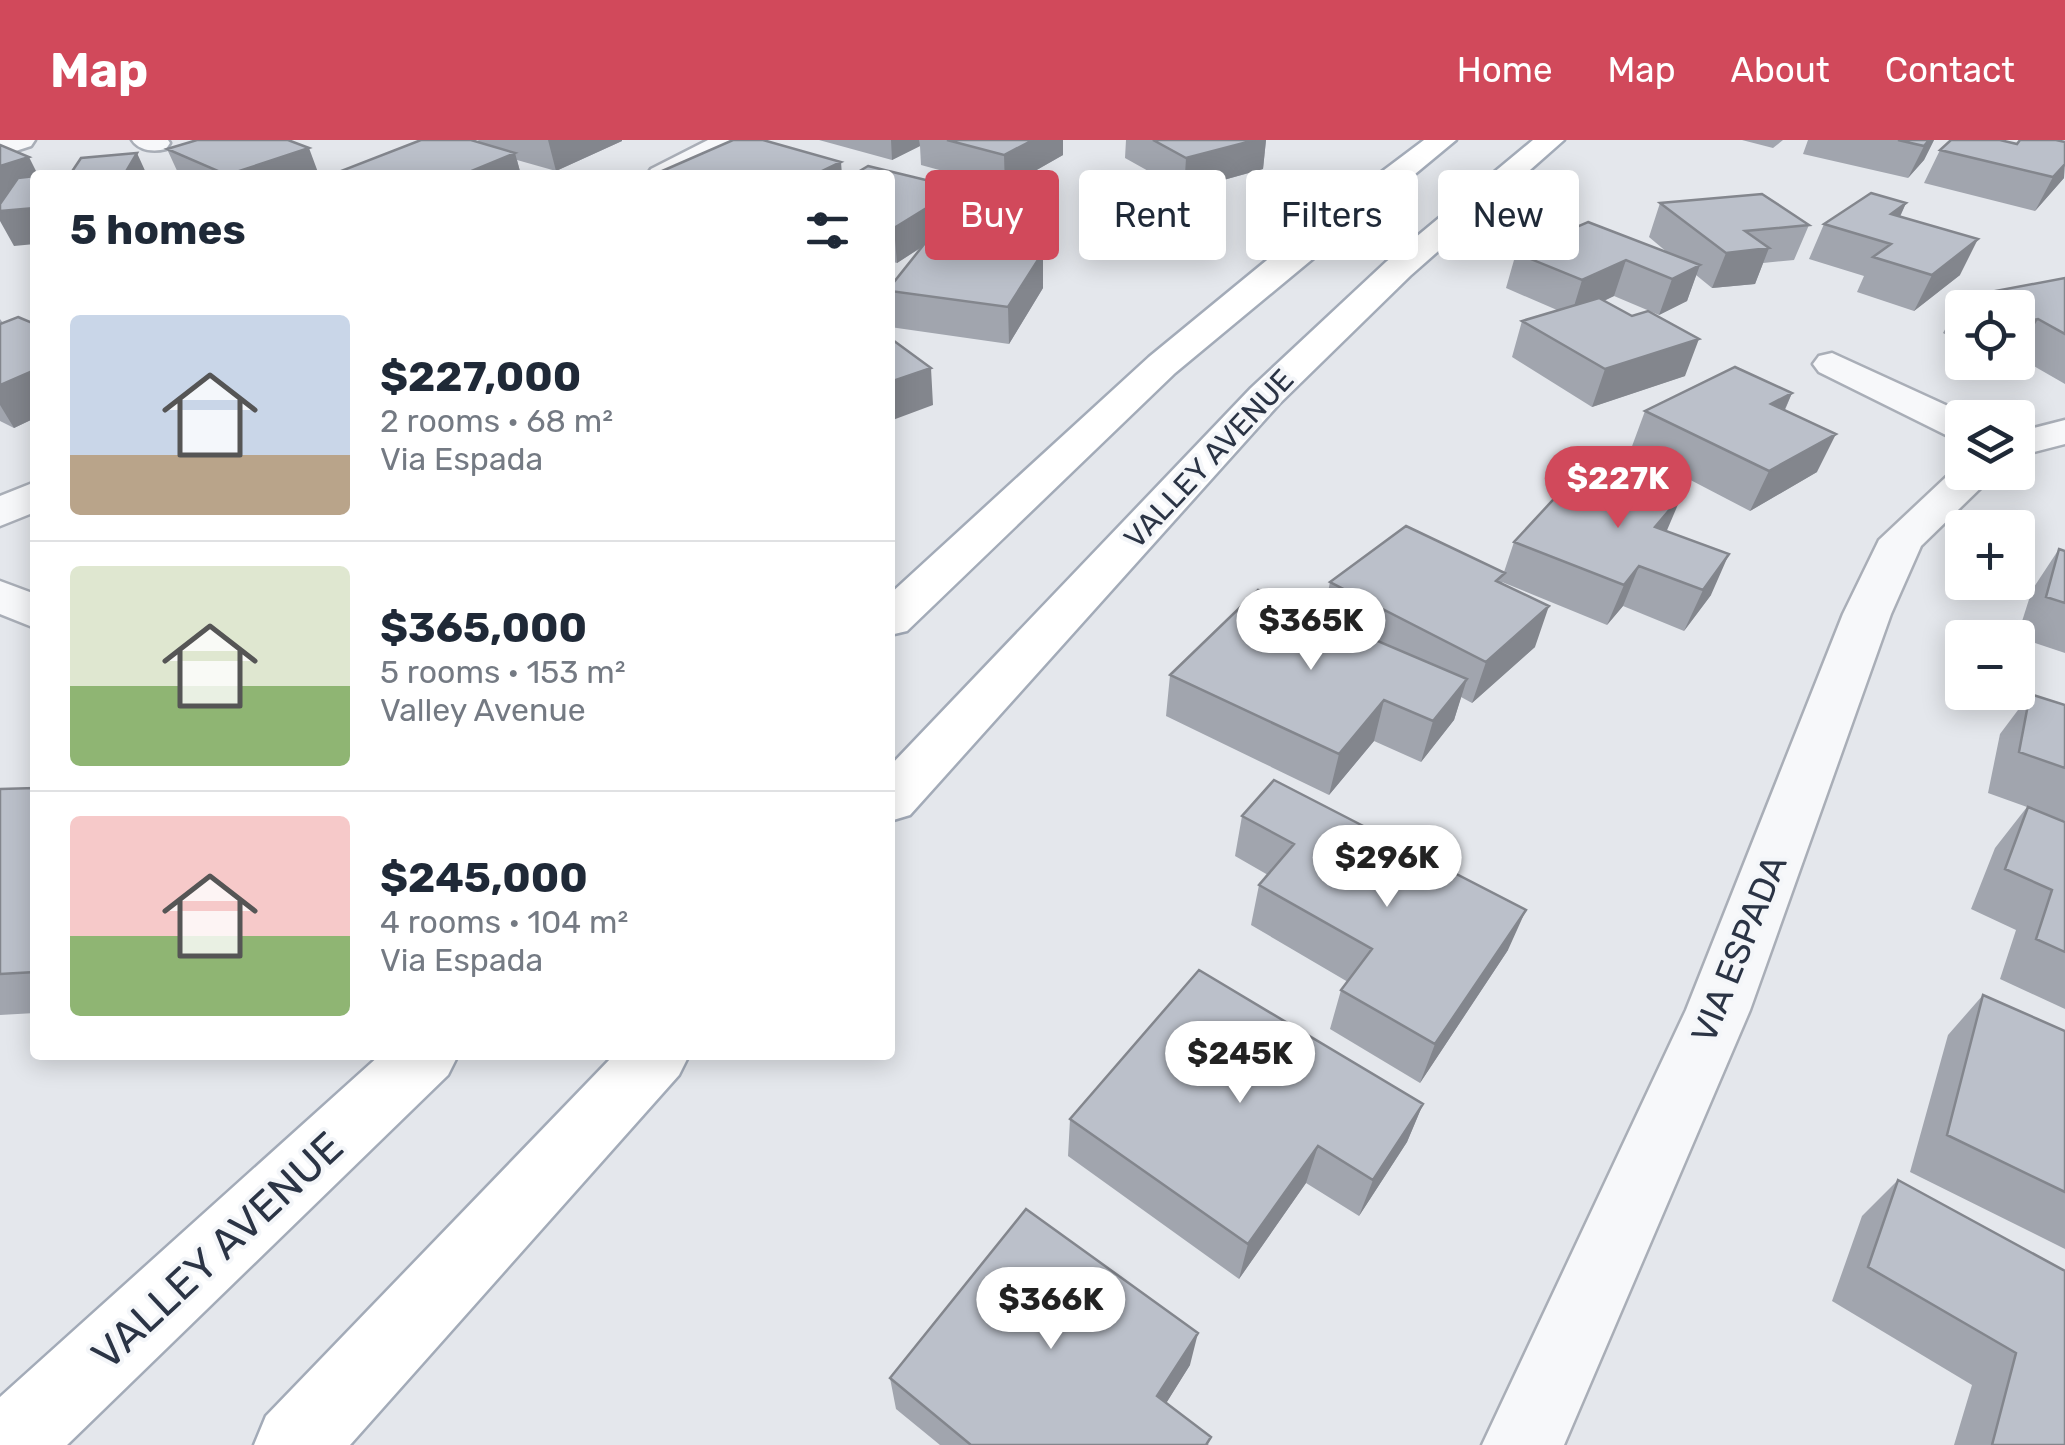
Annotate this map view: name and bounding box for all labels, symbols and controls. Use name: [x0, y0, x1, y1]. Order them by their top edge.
text: Map: [50, 42, 148, 99]
text: Home: [1457, 49, 1553, 91]
text: Map: [1608, 49, 1676, 91]
text: About: [1731, 49, 1830, 91]
text: Contact: [1885, 49, 2015, 91]
chip: Buy: [925, 170, 1059, 260]
chip: Rent: [1079, 170, 1226, 260]
chip: Filters: [1246, 170, 1418, 260]
chip: New: [1438, 170, 1579, 260]
icon: filters: [800, 203, 855, 258]
text: 5 homes: [70, 205, 246, 255]
map controls: [1945, 290, 2035, 710]
button: locate: [1945, 290, 2035, 380]
text: $227,000: [380, 352, 581, 402]
icon: home: [150, 355, 270, 475]
street label: VALLEY AVENUE: [1117, 362, 1301, 556]
button: layers: [1945, 400, 2035, 490]
text: 2 rooms · 68 m²: [380, 402, 613, 440]
text: Via Espada: [380, 440, 543, 478]
pin: $227K: [1548, 446, 1688, 531]
text: $227K: [1567, 459, 1669, 497]
button: +: [1945, 510, 2035, 600]
pin: $365K: [1241, 588, 1381, 673]
text: $365K: [1258, 601, 1364, 639]
text: $365,000: [380, 603, 587, 653]
icon: home: [150, 606, 270, 726]
button: −: [1945, 620, 2035, 710]
text: 5 rooms · 153 m²: [380, 653, 626, 691]
text: Valley Avenue: [380, 691, 586, 729]
pin: $296K: [1317, 825, 1457, 910]
text: $296K: [1335, 838, 1439, 876]
street label: VIA ESPADA: [1682, 849, 1796, 1049]
text: $245,000: [380, 853, 588, 903]
icon: home: [150, 856, 270, 976]
text: 4 rooms · 104 m²: [380, 903, 628, 941]
text: Via Espada: [380, 941, 543, 979]
pin: $245K: [1170, 1021, 1310, 1106]
text: $245K: [1187, 1034, 1293, 1072]
street label: VALLEY AVENUE: [82, 1122, 353, 1380]
pin: $366K: [981, 1267, 1121, 1352]
text: $366K: [998, 1280, 1104, 1318]

